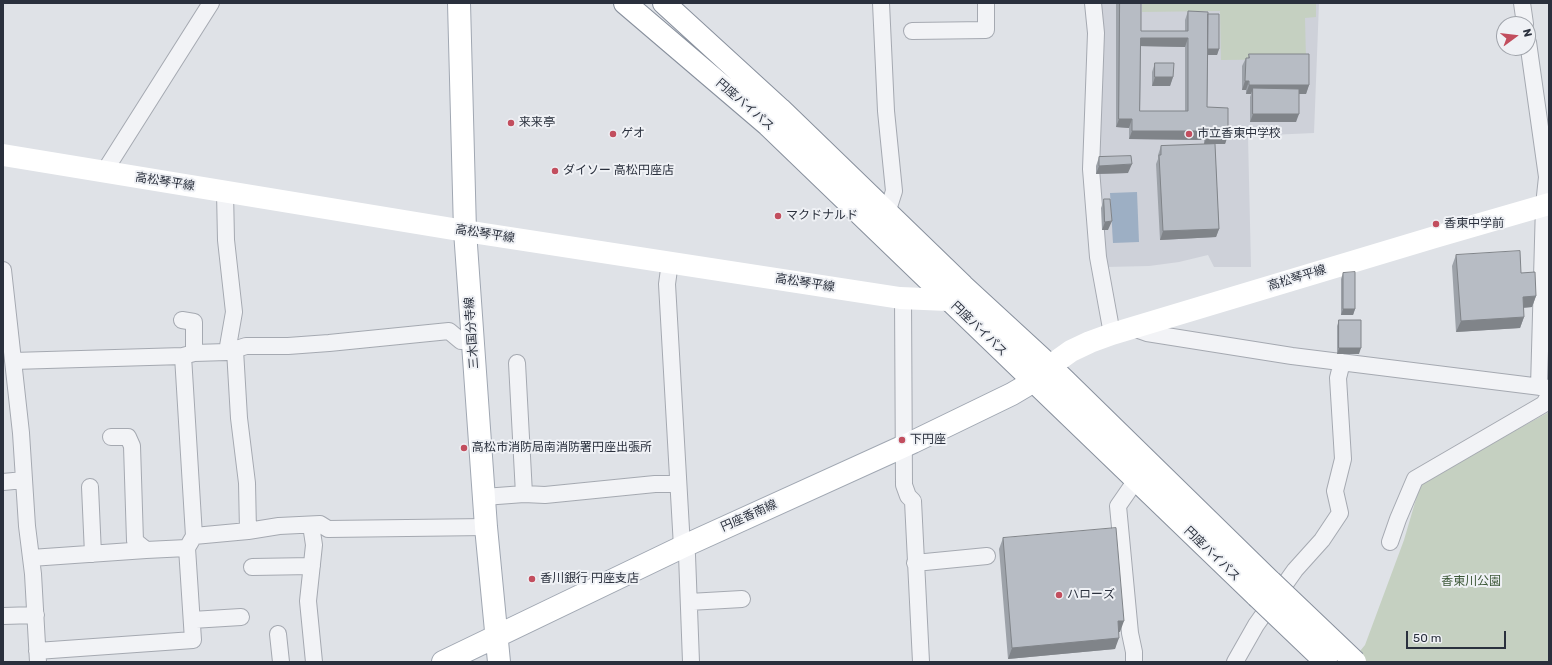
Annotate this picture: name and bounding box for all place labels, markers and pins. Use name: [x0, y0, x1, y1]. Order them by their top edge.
place label: 来来亭: [519, 116, 555, 130]
marker: 来来亭: [506, 118, 516, 128]
place label: ゲオ: [621, 127, 645, 141]
place label: 市立香東中学校: [1197, 127, 1281, 141]
marker: ゲオ: [608, 129, 618, 139]
marker: 市立香東中学校: [1184, 129, 1194, 139]
place label: ダイソー 高松円座店: [563, 164, 674, 178]
marker: ダイソー 高松円座店: [550, 166, 560, 176]
place label: マクドナルド: [786, 209, 858, 223]
marker: マクドナルド: [773, 211, 783, 221]
place label: 香東中学前: [1444, 217, 1504, 231]
marker: 香東中学前: [1431, 219, 1441, 229]
place label: 下円座: [910, 433, 946, 447]
marker: 下円座: [897, 435, 907, 445]
place label: 高松市消防局南消防署円座出張所: [472, 441, 652, 455]
marker: 高松市消防局南消防署円座出張所: [459, 443, 469, 453]
place label: 香川銀行 円座支店: [540, 572, 639, 586]
marker: 香川銀行 円座支店: [527, 574, 537, 584]
place label: ハローズ: [1067, 588, 1115, 602]
marker: ハローズ: [1054, 590, 1064, 600]

